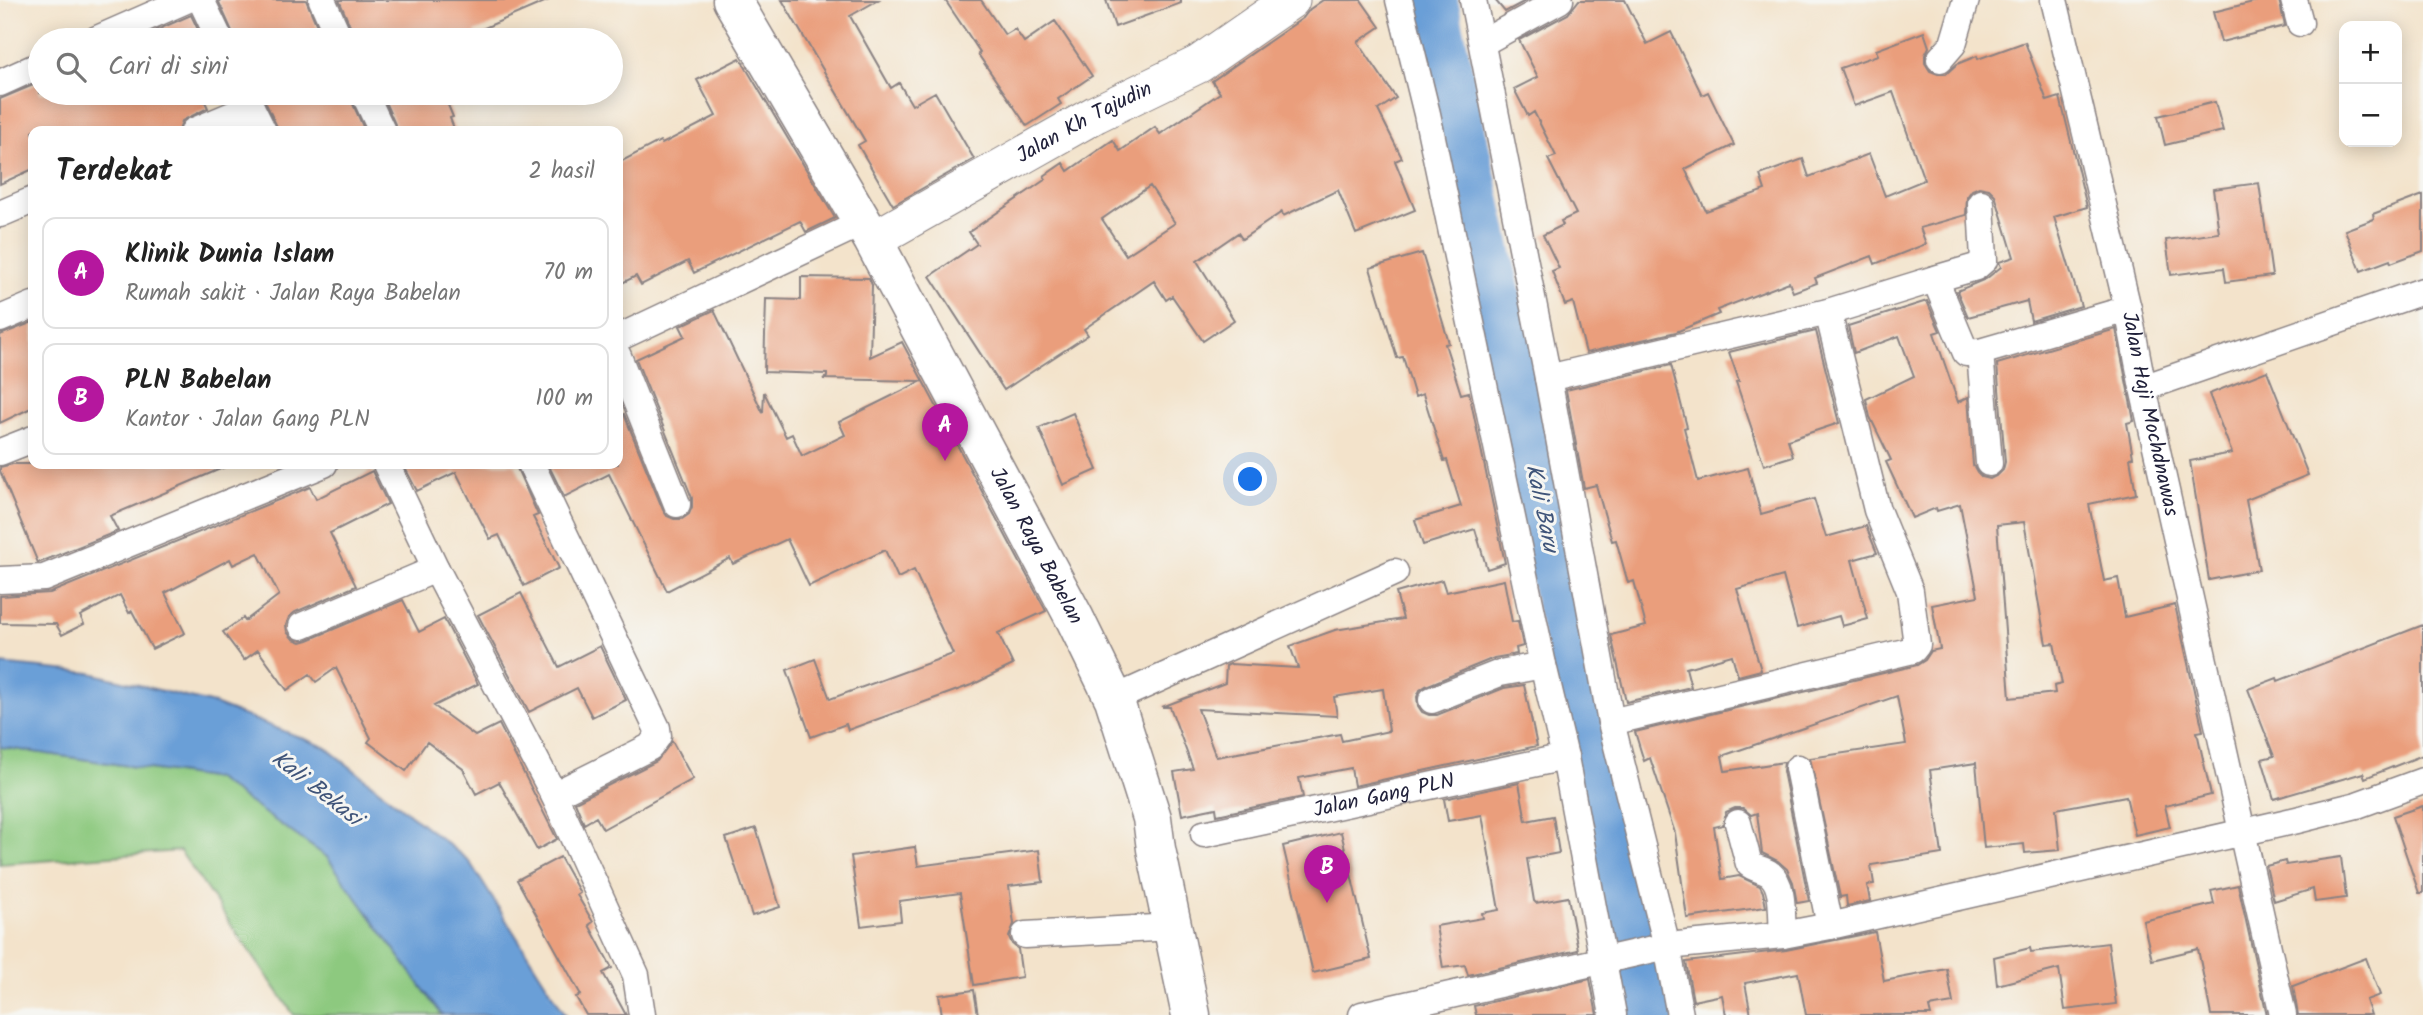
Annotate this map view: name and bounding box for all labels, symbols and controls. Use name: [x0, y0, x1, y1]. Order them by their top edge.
map controls: [2339, 21, 2402, 147]
button: +: [2339, 21, 2402, 84]
search box: [28, 28, 623, 105]
text: Cari di sini: [108, 46, 228, 88]
icon: search: [52, 48, 90, 86]
street label: Jalan Kh Tajudin: [1010, 73, 1158, 172]
button: −: [2339, 84, 2402, 147]
text: Terdekat: [56, 148, 172, 196]
text: 2 hasil: [528, 154, 595, 190]
text: Klinik Dunia Islam: [125, 234, 334, 276]
text: A: [74, 255, 88, 291]
text: 70 m: [543, 255, 593, 291]
text: Rumah sakit · Jalan Raya Babelan: [125, 276, 461, 312]
street label: Jalan Haji Mochdnawas: [2112, 309, 2188, 519]
text: PLN Babelan: [125, 360, 271, 402]
text: B: [74, 381, 88, 417]
text: 100 m: [535, 381, 593, 417]
text: Kantor · Jalan Gang PLN: [125, 402, 370, 438]
pin: A: [922, 403, 968, 461]
street label: Jalan Raya Babelan: [980, 461, 1092, 631]
water label: Kali Baru: [1514, 461, 1568, 558]
your location: [1233, 462, 1267, 496]
water label: Kali Bekasi: [263, 742, 373, 839]
street label: Jalan Gang PLN: [1310, 764, 1458, 827]
pin: B: [1304, 845, 1350, 903]

